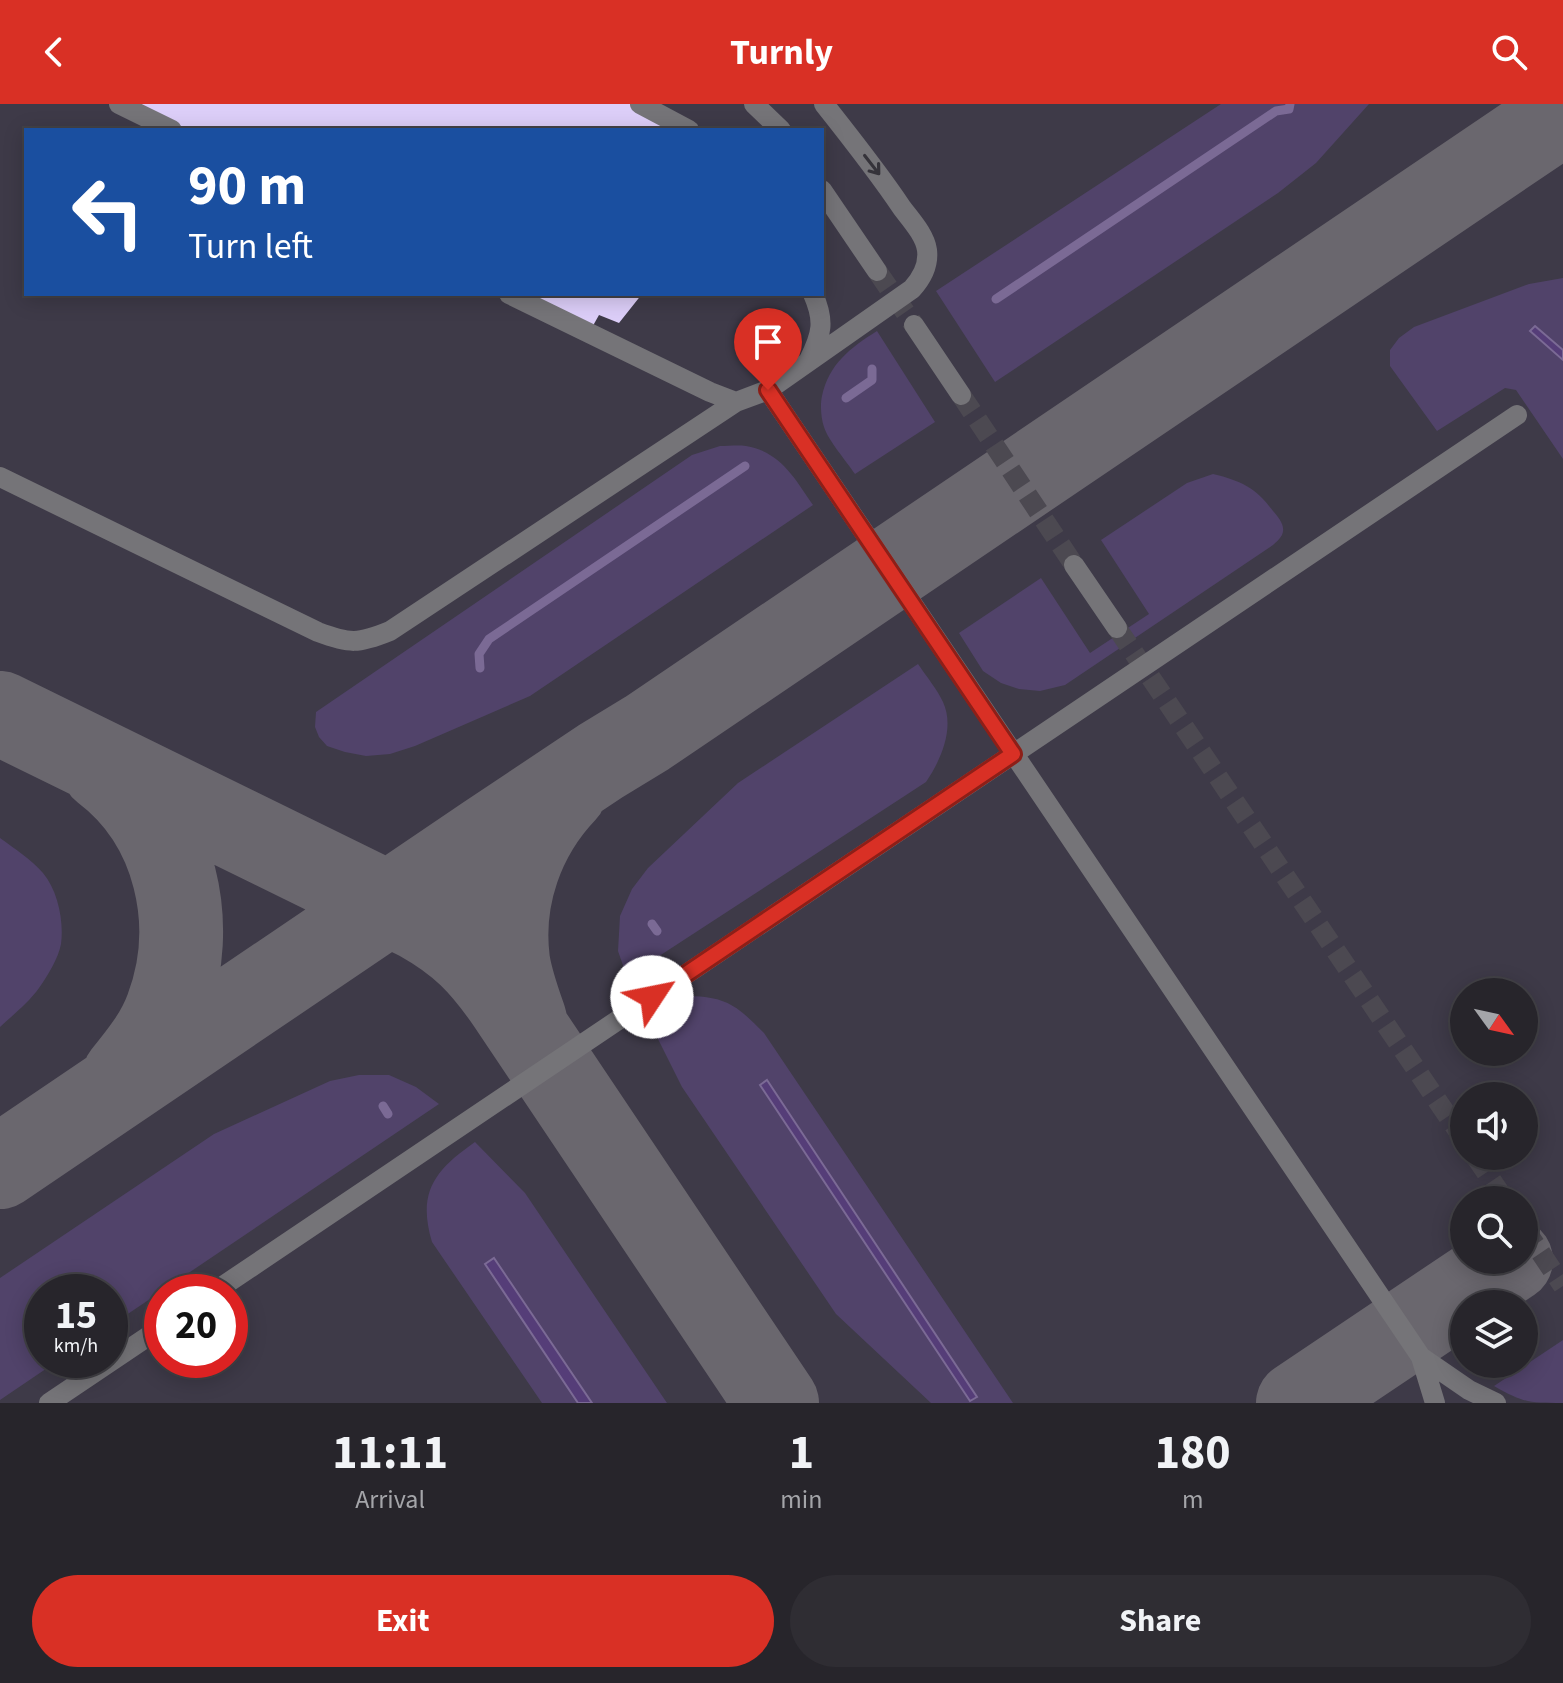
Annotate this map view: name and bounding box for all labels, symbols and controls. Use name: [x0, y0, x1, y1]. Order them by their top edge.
text: Turnly: [730, 27, 833, 78]
icon: back: [32, 30, 76, 74]
icon: search: [1487, 30, 1531, 74]
text: 90 m: [188, 147, 306, 226]
one-way arrow: [863, 154, 880, 175]
icon: left: [56, 160, 160, 264]
text: Turn left: [188, 221, 313, 272]
pin: [734, 308, 802, 390]
icon: arrive: [746, 320, 790, 364]
position arrow: [610, 955, 694, 1039]
north arrow: [1450, 978, 1538, 1066]
map controls: [1450, 978, 1538, 1378]
button: sound: [1450, 1082, 1538, 1170]
button: search: [1450, 1186, 1538, 1274]
speed limit sign: 20: [144, 1274, 248, 1378]
text: 15: [55, 1287, 97, 1344]
button: layers: [1450, 1290, 1538, 1378]
text: km/h: [54, 1332, 98, 1360]
text: 11:11: [332, 1419, 448, 1487]
text: 1: [789, 1419, 814, 1487]
text: 180: [1155, 1419, 1231, 1487]
text: Arrival: [355, 1481, 425, 1518]
text: min: [780, 1481, 822, 1518]
text: m: [1182, 1481, 1203, 1518]
button: Exit: [32, 1575, 774, 1667]
button: Share: [790, 1575, 1531, 1667]

